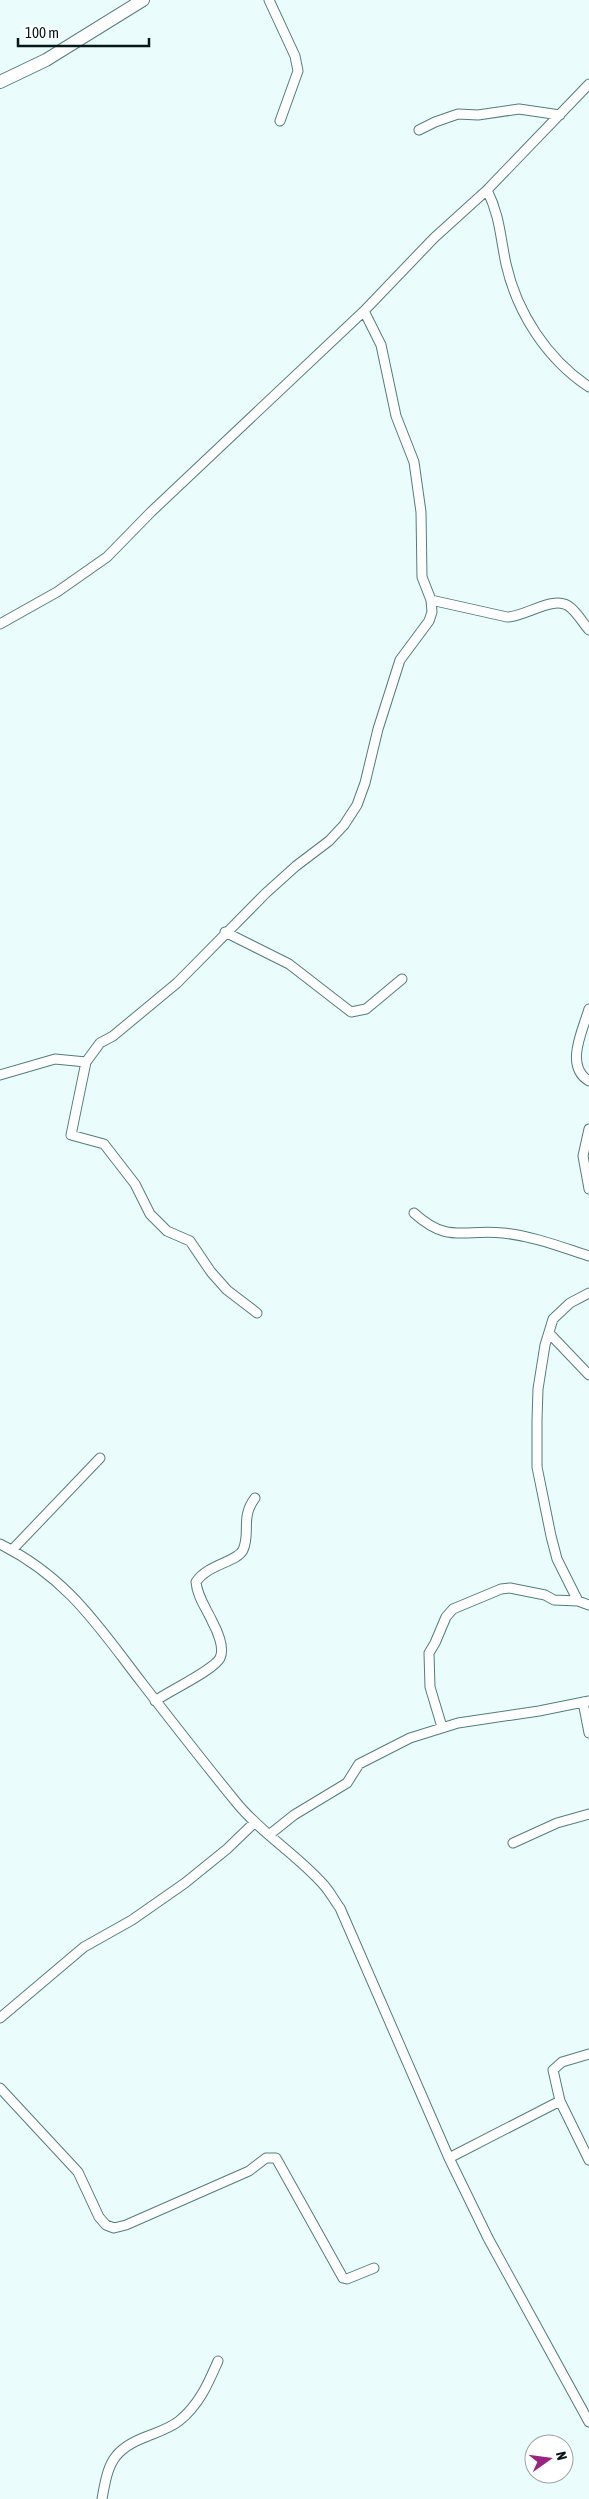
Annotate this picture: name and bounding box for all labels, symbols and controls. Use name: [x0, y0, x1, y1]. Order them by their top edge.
scale bar: [18, 15, 149, 47]
text: 100 m: [25, 24, 59, 41]
north arrow: [524, 2434, 574, 2484]
text: N: [553, 2450, 570, 2462]

